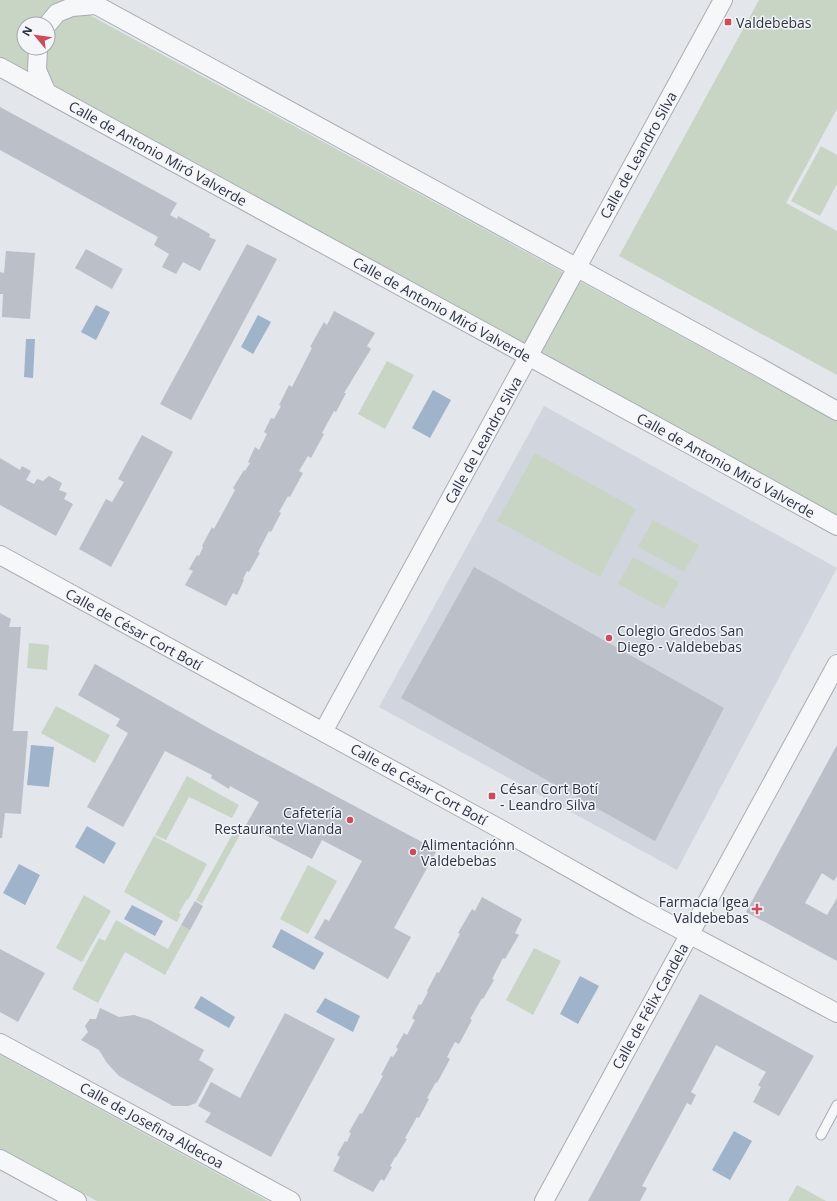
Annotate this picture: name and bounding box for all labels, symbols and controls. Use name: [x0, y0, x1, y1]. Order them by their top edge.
place label: Valdebebas: [736, 13, 812, 32]
north arrow: [16, 16, 56, 56]
marker: Valdebebas: [723, 17, 733, 27]
text: N: [18, 23, 36, 38]
street label: Calle de Leandro Silva: [595, 88, 681, 222]
street label: Calle de Antonio Miró Valverde: [66, 96, 251, 210]
street label: Calle de Antonio Miró Valverde: [350, 252, 535, 366]
street label: Calle de Leandro Silva: [440, 373, 526, 507]
street label: Calle de Antonio Miró Valverde: [634, 408, 819, 522]
street label: Calle de César Cort Botí: [62, 584, 206, 675]
place label: Colegio Gredos San Diego - Valdebebas: [617, 621, 744, 656]
marker: Colegio Gredos San Diego - Valdebebas: [604, 633, 614, 643]
street label: Calle de César Cort Botí: [347, 739, 491, 830]
place label: César Cort Botí - Leandro Silva: [500, 779, 599, 814]
marker: César Cort Botí - Leandro Silva: [487, 791, 497, 801]
place label: Cafetería Restaurante Vianda: [214, 803, 342, 838]
marker: Cafetería Restaurante Vianda: [345, 815, 355, 825]
place label: Alimentaciónn Valdebebas: [421, 835, 515, 870]
marker: Alimentaciónn Valdebebas: [408, 847, 418, 857]
place label: Farmacia Igea Valdebebas: [659, 892, 749, 927]
marker: Farmacia Igea Valdebebas: [752, 904, 762, 914]
street label: Calle de Félix Candela: [607, 940, 693, 1072]
street label: Calle de Josefina Aldecoa: [77, 1077, 227, 1173]

